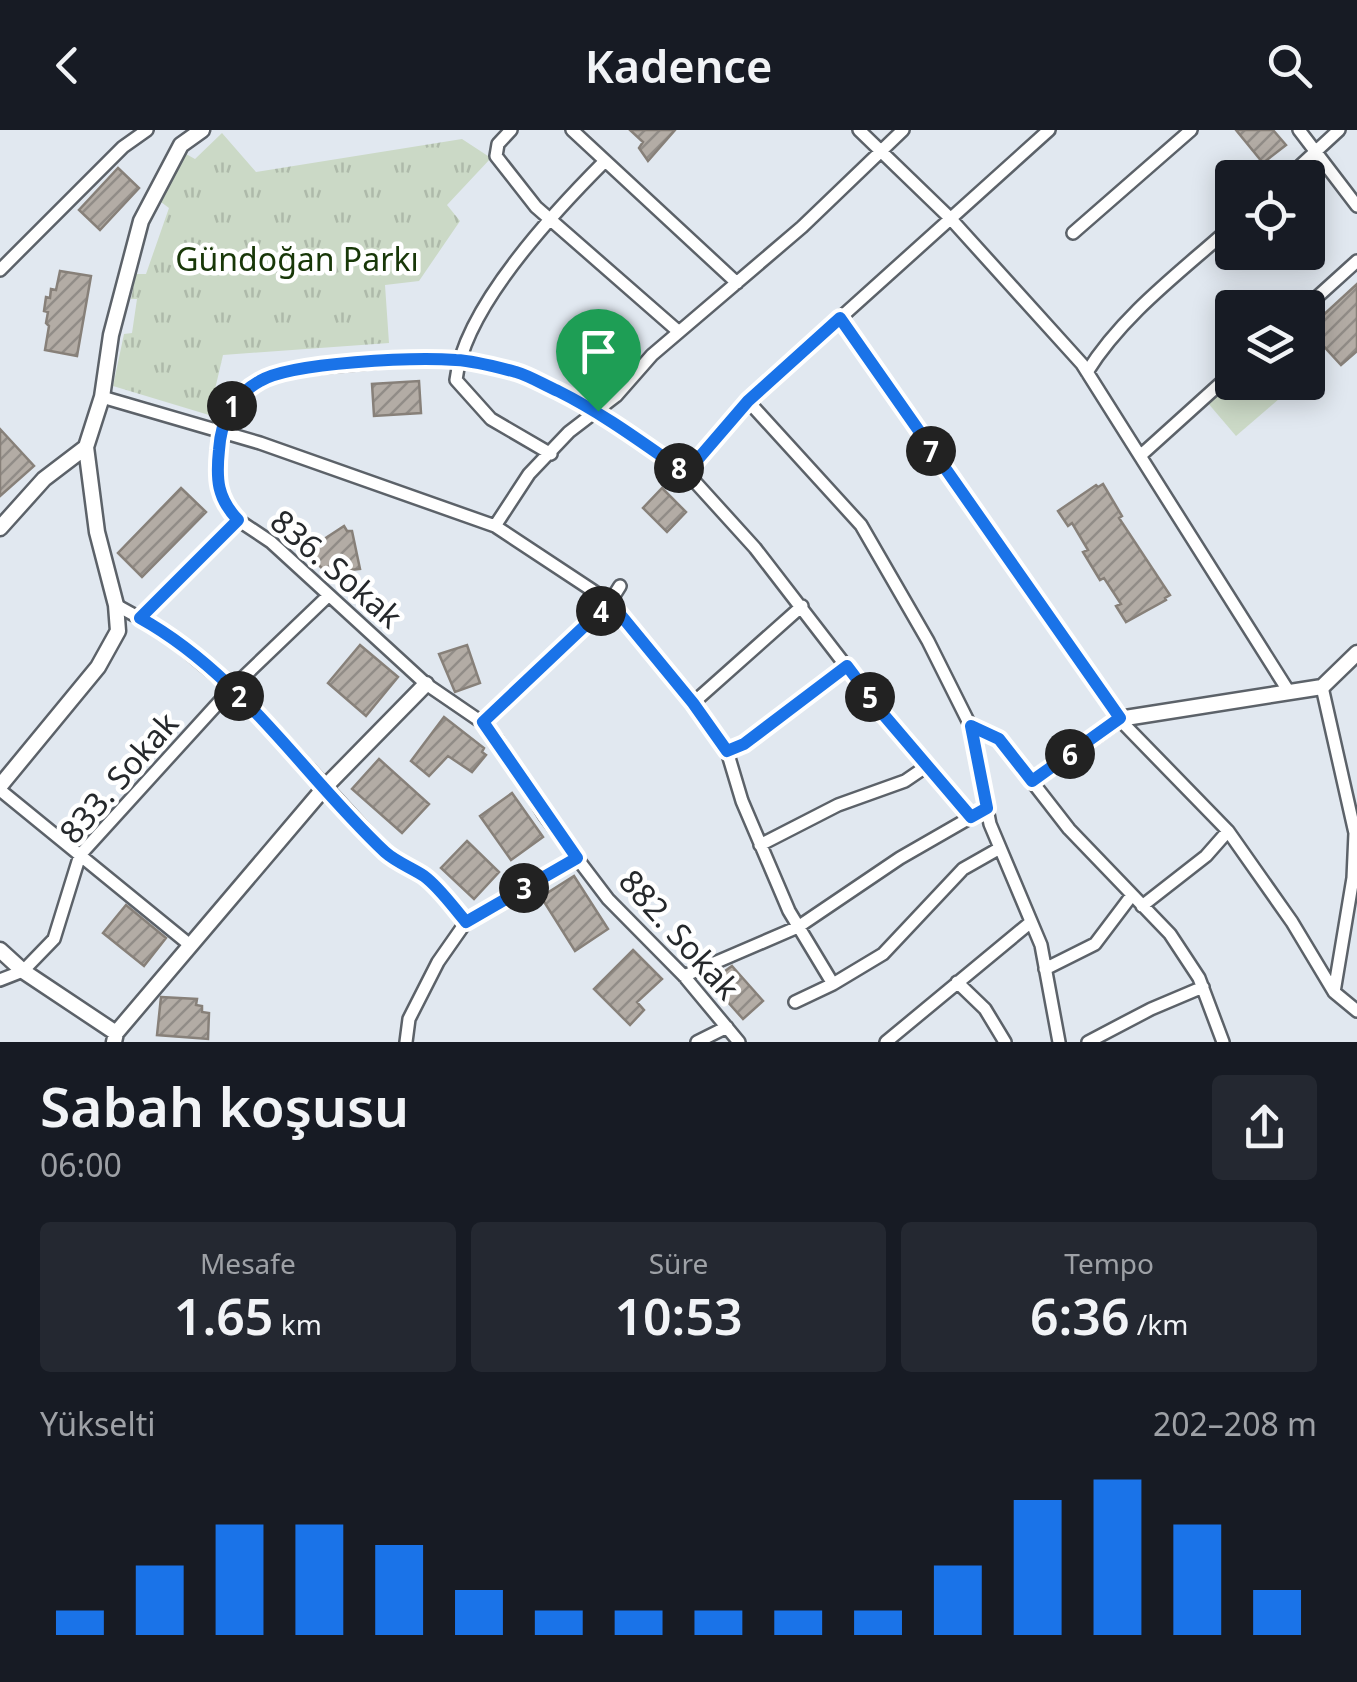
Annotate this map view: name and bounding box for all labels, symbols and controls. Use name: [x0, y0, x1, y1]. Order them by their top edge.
text: Kadence: [585, 35, 772, 96]
icon: back: [40, 38, 95, 93]
icon: search: [1262, 38, 1317, 93]
map controls: [1215, 160, 1325, 400]
button: locate: [1215, 160, 1325, 270]
park label: Gündoğan Parkı: [175, 237, 419, 280]
button: layers: [1215, 290, 1325, 400]
pin: [556, 309, 641, 412]
icon: arrive: [571, 324, 626, 379]
pin: 1: [207, 381, 257, 431]
text: 1: [224, 387, 240, 425]
pin: 7: [906, 426, 956, 476]
text: 7: [923, 432, 939, 470]
pin: 8: [654, 443, 704, 493]
text: 8: [671, 449, 687, 487]
street label: 836. Sokak: [262, 499, 412, 637]
pin: 4: [576, 586, 626, 636]
text: 4: [593, 592, 609, 630]
pin: 2: [214, 671, 264, 721]
pin: 5: [845, 672, 895, 722]
text: 2: [231, 677, 247, 715]
text: 5: [862, 678, 878, 716]
street label: 833. Sokak: [49, 702, 187, 852]
pin: 6: [1045, 729, 1095, 779]
text: 6: [1062, 735, 1078, 773]
street label: 882. Sokak: [610, 860, 750, 1008]
pin: 3: [499, 863, 549, 913]
text: 3: [516, 869, 532, 907]
text: Sabah koşusu: [40, 1068, 409, 1143]
button: share: [1212, 1075, 1317, 1180]
text: 06:00: [40, 1143, 122, 1186]
text: Mesafe: [200, 1244, 296, 1282]
text: Süre: [649, 1244, 708, 1282]
text: Tempo: [1064, 1244, 1154, 1282]
text: 1.65: [174, 1282, 273, 1350]
text: 10:53: [614, 1282, 743, 1350]
text: 6:36: [1030, 1282, 1130, 1350]
text: km: [273, 1305, 322, 1343]
text: /km: [1130, 1305, 1188, 1343]
text: Yükselti: [40, 1402, 155, 1445]
text: 202–208 m: [1153, 1402, 1317, 1445]

